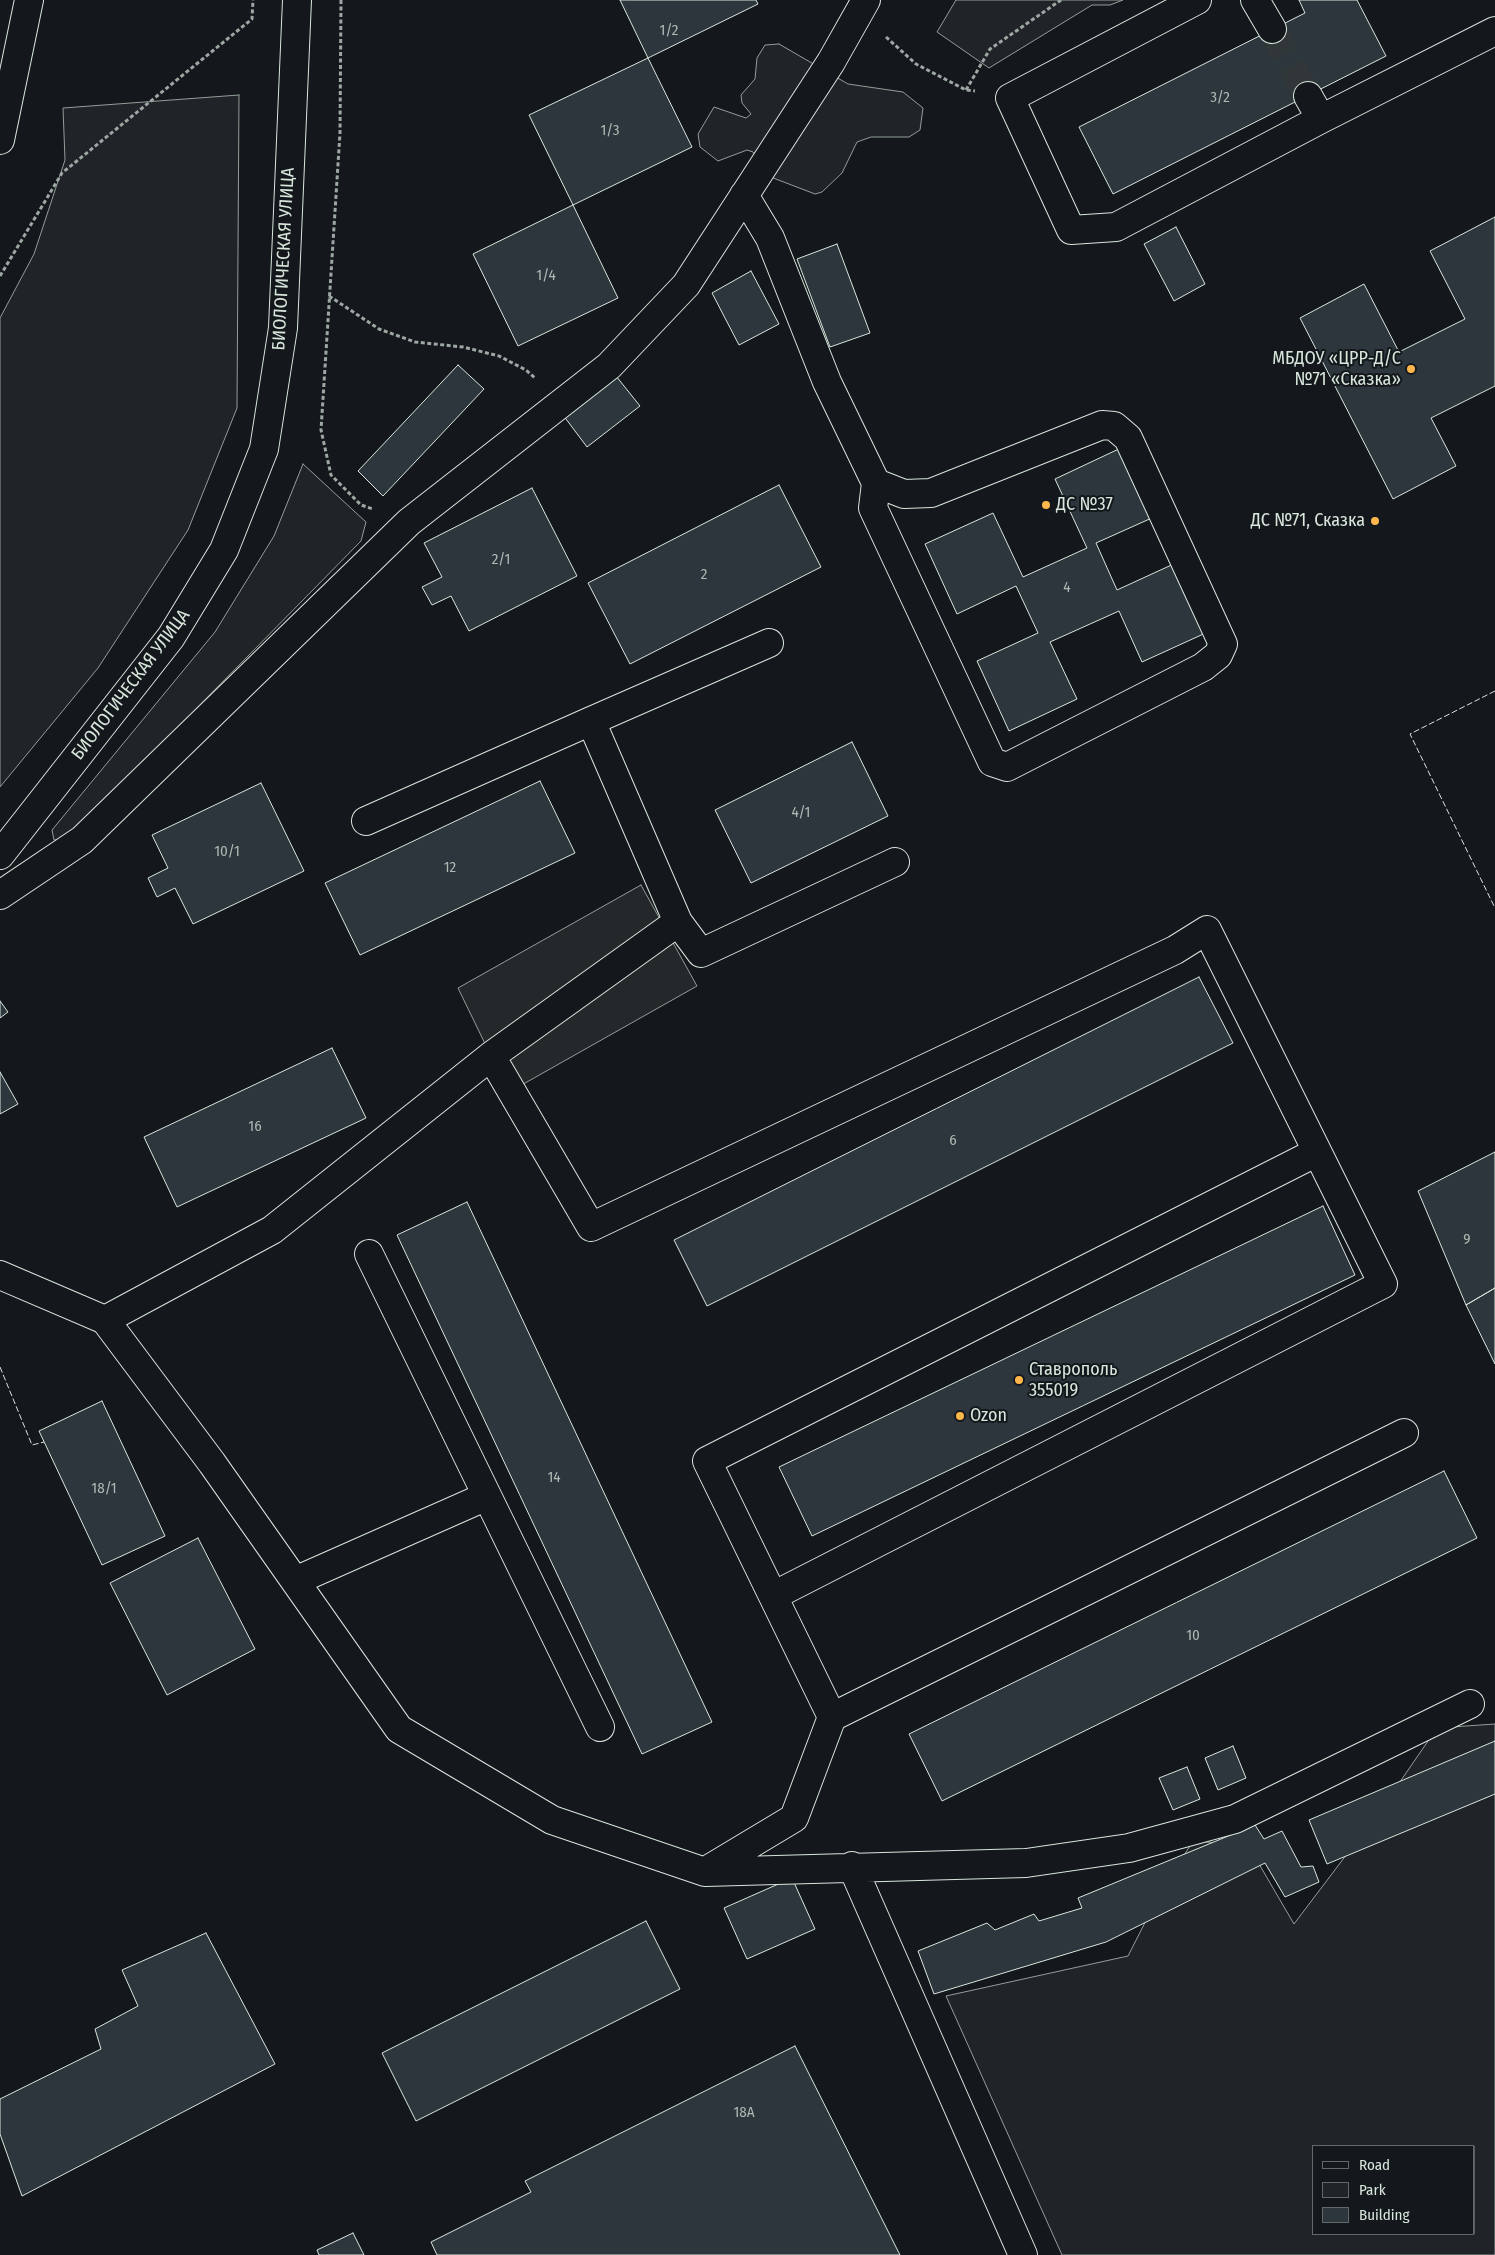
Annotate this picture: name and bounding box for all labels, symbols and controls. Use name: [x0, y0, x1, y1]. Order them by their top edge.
house number: 1/2: [660, 22, 678, 40]
house number: 3/2: [1210, 89, 1230, 107]
house number: 1/3: [600, 122, 620, 140]
street label: БИОЛОГИЧЕСКАЯ УЛИЦА: [268, 167, 300, 351]
house number: 1/4: [536, 267, 556, 285]
place label: МБДОУ «ЦРР-Д/С №71 «Сказка»: [1272, 348, 1401, 390]
marker: МБДОУ «ЦРР-Д/С №71 «Сказка»: [1405, 363, 1417, 375]
place label: ДС №37: [1056, 494, 1113, 516]
marker: ДС №37: [1040, 499, 1052, 511]
place label: ДС №71, Сказка: [1251, 510, 1365, 532]
marker: ДС №71, Сказка: [1369, 515, 1381, 527]
house number: 2/1: [492, 551, 510, 569]
house number: 2: [701, 566, 707, 584]
house number: 4: [1063, 579, 1071, 597]
street label: БИОЛОГИЧЕСКАЯ УЛИЦА: [67, 605, 195, 765]
house number: 4/1: [792, 804, 810, 822]
house number: 10/1: [214, 843, 240, 861]
house number: 12: [444, 859, 456, 877]
house number: 16: [248, 1118, 262, 1136]
house number: 6: [949, 1132, 957, 1150]
house number: 9: [1463, 1231, 1471, 1249]
place label: Ставрополь 355019: [1029, 1359, 1117, 1402]
marker: Ставрополь 355019: [1013, 1374, 1025, 1386]
place label: Ozon: [970, 1405, 1007, 1427]
marker: Ozon: [954, 1410, 966, 1422]
house number: 14: [547, 1469, 561, 1487]
house number: 18/1: [91, 1480, 117, 1498]
house number: 10: [1186, 1627, 1200, 1645]
house number: 18А: [733, 2104, 755, 2122]
legend: [1312, 2145, 1475, 2235]
text: Road: [1359, 2156, 1390, 2174]
text: Park: [1359, 2181, 1386, 2199]
text: Building: [1359, 2206, 1410, 2224]

